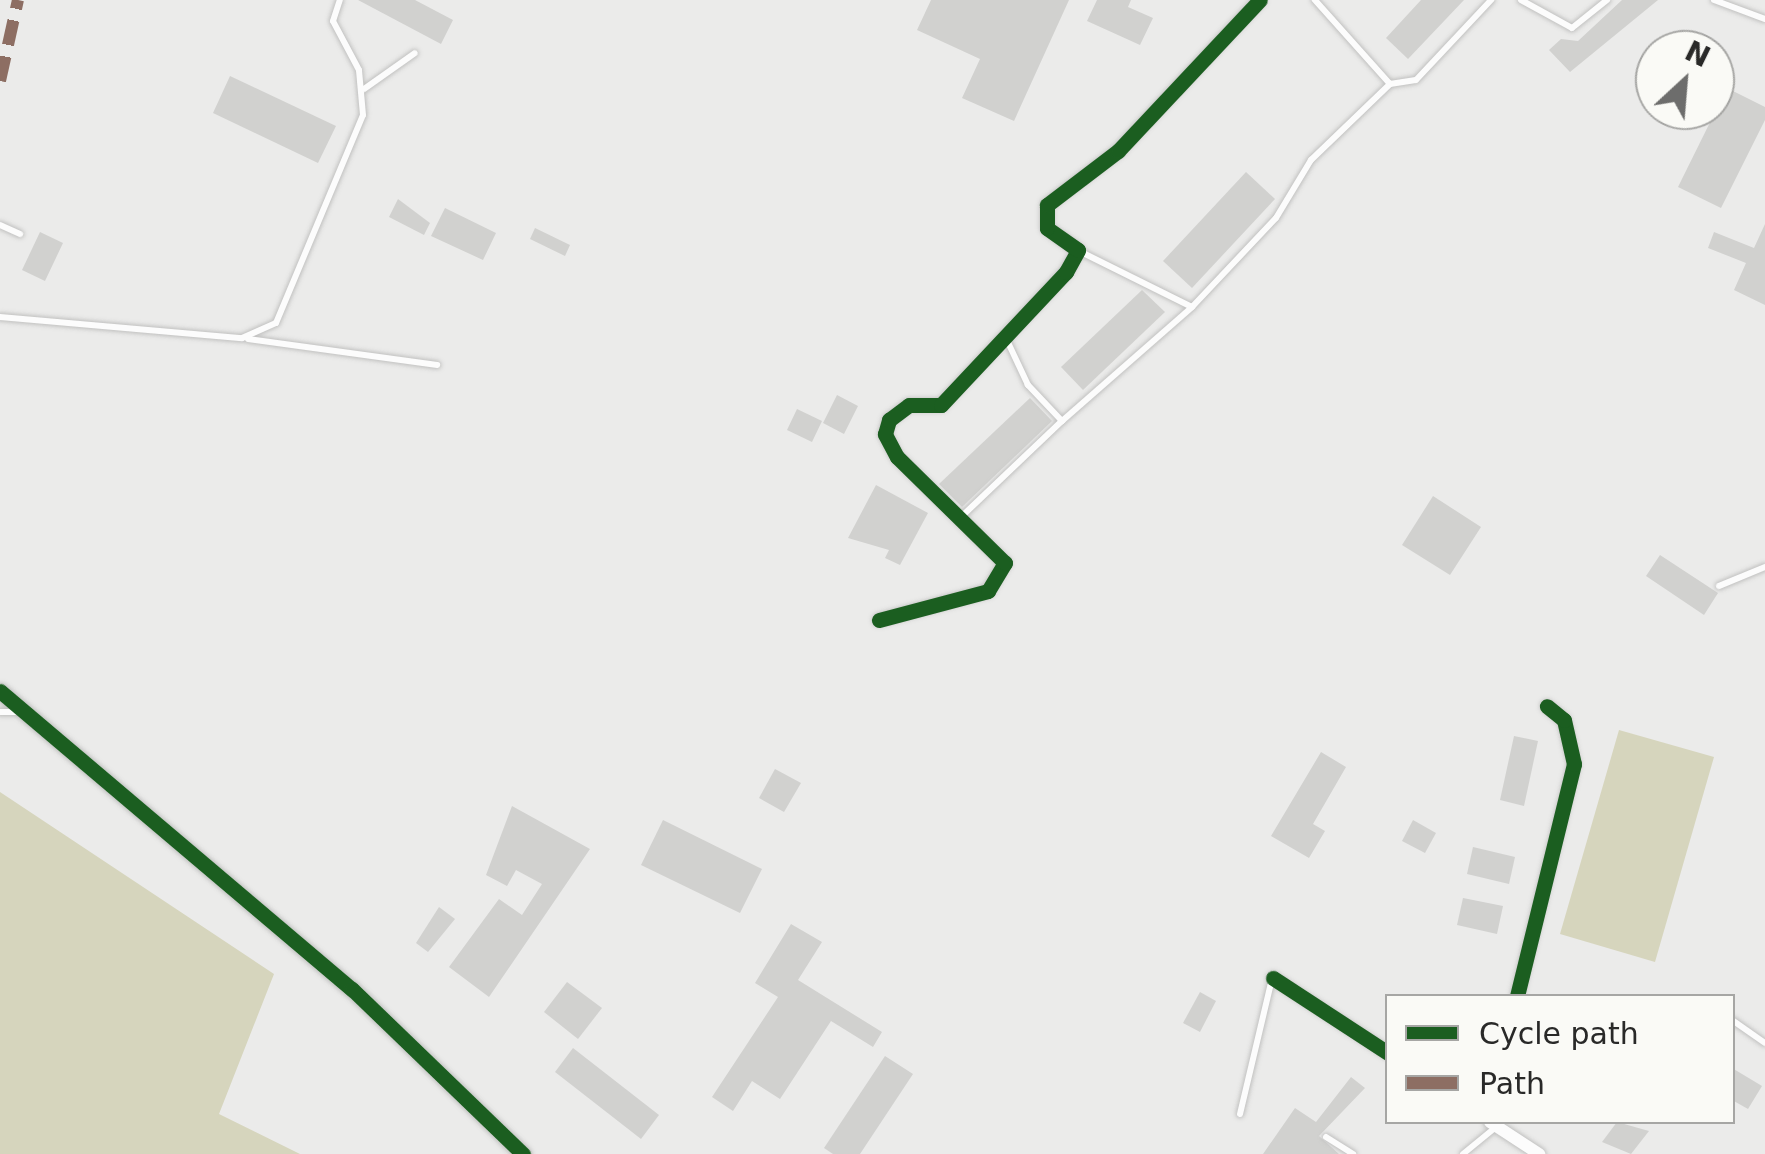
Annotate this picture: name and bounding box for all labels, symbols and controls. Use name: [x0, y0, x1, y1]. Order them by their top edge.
north arrow: [1635, 30, 1735, 130]
text: N: [1680, 34, 1715, 74]
legend: [1385, 994, 1735, 1124]
text: Cycle path: [1479, 1016, 1639, 1051]
text: Path: [1479, 1066, 1545, 1101]

